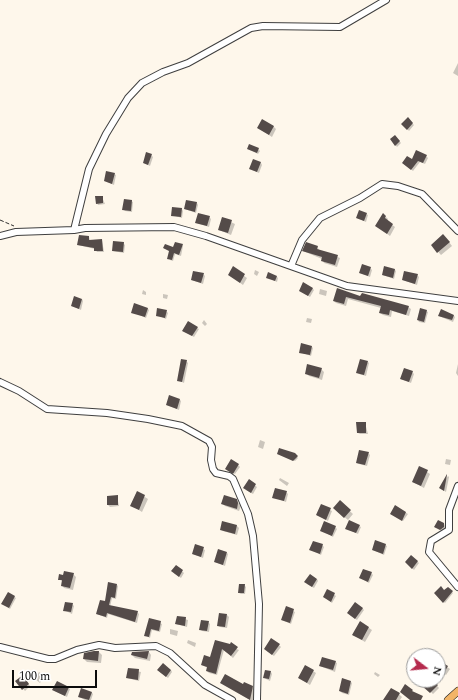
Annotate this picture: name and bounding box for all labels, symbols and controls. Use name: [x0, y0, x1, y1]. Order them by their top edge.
north arrow: [406, 648, 446, 688]
scale bar: [14, 662, 99, 688]
text: N: [428, 665, 446, 678]
text: 100 m: [19, 667, 50, 686]

